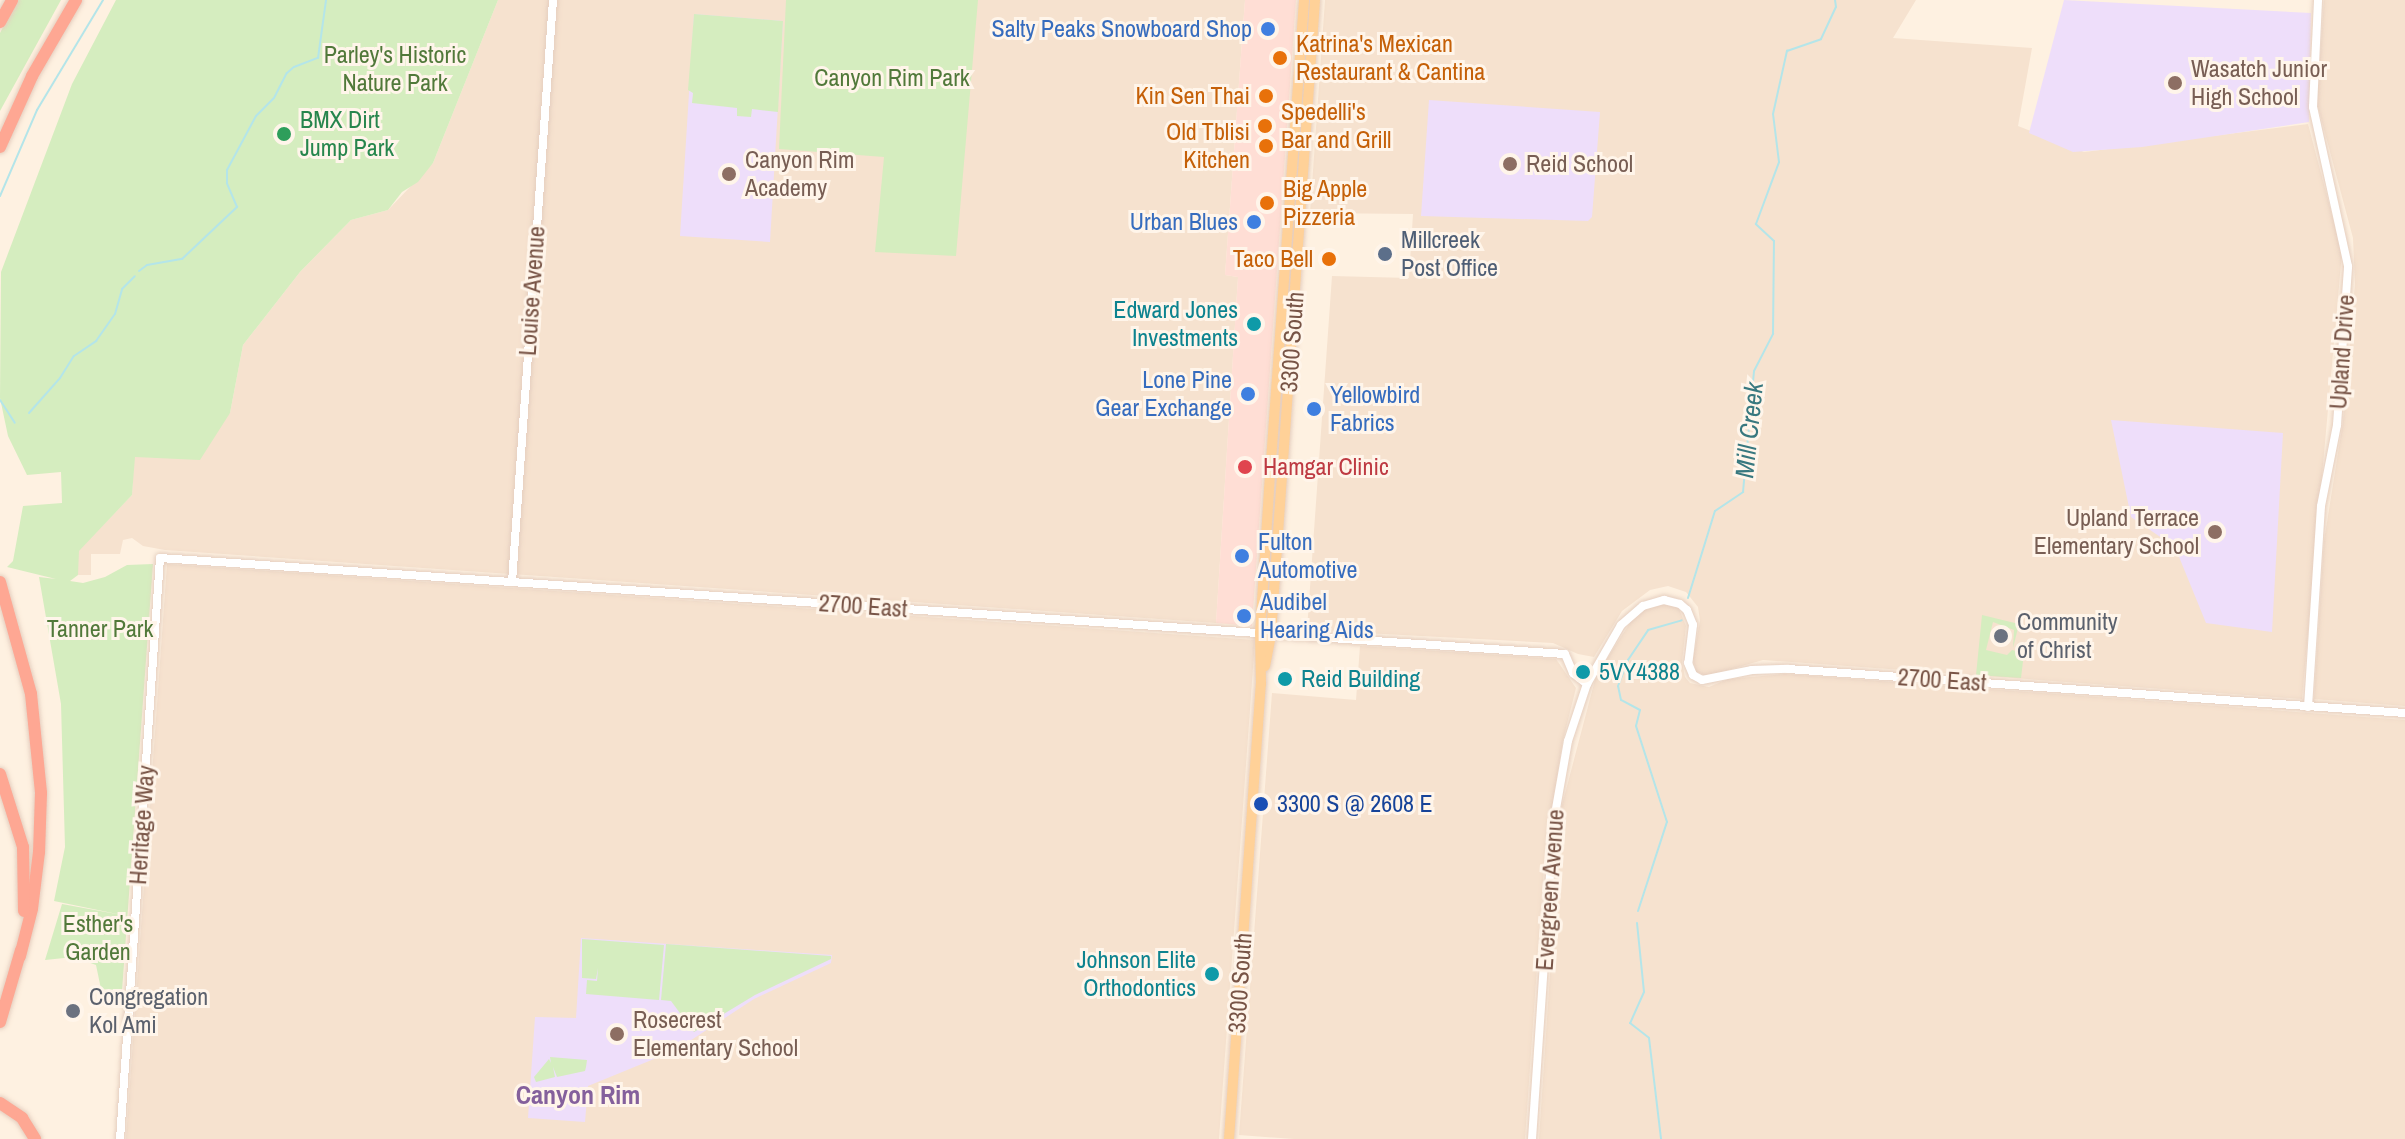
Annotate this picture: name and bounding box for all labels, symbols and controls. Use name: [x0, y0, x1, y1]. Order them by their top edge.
place label: Salty Peaks Snowboard Shop: [992, 15, 1252, 43]
marker: Salty Peaks Snowboard Shop: [1259, 20, 1277, 38]
place label: Katrina's Mexican Restaurant & Cantina: [1296, 30, 1485, 86]
park label: Parley's Historic Nature Park: [324, 41, 466, 97]
marker: Katrina's Mexican Restaurant & Cantina: [1271, 49, 1289, 67]
place label: Wasatch Junior High School: [2191, 55, 2327, 111]
park label: Canyon Rim Park: [814, 64, 970, 92]
marker: Wasatch Junior High School: [2166, 74, 2184, 92]
place label: Kin Sen Thai: [1135, 82, 1250, 110]
marker: Kin Sen Thai: [1257, 87, 1275, 105]
place label: Spedelli's Bar and Grill: [1281, 98, 1391, 154]
place label: BMX Dirt Jump Park: [300, 106, 394, 162]
marker: Spedelli's Bar and Grill: [1256, 117, 1274, 135]
place label: Old Tblisi Kitchen: [1166, 118, 1250, 174]
marker: BMX Dirt Jump Park: [275, 125, 293, 143]
marker: Old Tblisi Kitchen: [1257, 137, 1275, 155]
place label: Canyon Rim Academy: [745, 146, 854, 202]
place label: Reid School: [1526, 150, 1633, 178]
marker: Reid School: [1501, 155, 1519, 173]
marker: Canyon Rim Academy: [720, 165, 738, 183]
place label: Big Apple Pizzeria: [1283, 175, 1368, 231]
marker: Big Apple Pizzeria: [1258, 194, 1276, 212]
place label: Urban Blues: [1130, 208, 1238, 236]
marker: Urban Blues: [1245, 213, 1263, 231]
street label: Louise Avenue: [513, 225, 551, 357]
place label: Millcreek Post Office: [1401, 226, 1498, 282]
place label: Taco Bell: [1233, 245, 1313, 273]
marker: Millcreek Post Office: [1376, 245, 1394, 263]
marker: Taco Bell: [1320, 250, 1338, 268]
street label: 3300 South: [1274, 291, 1310, 393]
street label: Upland Drive: [2324, 294, 2360, 410]
place label: Edward Jones Investments: [1113, 296, 1238, 352]
marker: Edward Jones Investments: [1245, 315, 1263, 333]
place label: Lone Pine Gear Exchange: [1095, 366, 1232, 422]
place label: Yellowbird Fabrics: [1330, 381, 1420, 437]
water label: Mill Creek: [1728, 381, 1770, 479]
marker: Lone Pine Gear Exchange: [1239, 385, 1257, 403]
marker: Yellowbird Fabrics: [1305, 400, 1323, 418]
place label: Hamgar Clinic: [1263, 453, 1389, 481]
marker: Hamgar Clinic: [1234, 456, 1256, 478]
place label: Upland Terrace Elementary School: [2034, 504, 2199, 560]
marker: Upland Terrace Elementary School: [2206, 523, 2224, 541]
place label: Fulton Automotive: [1258, 528, 1358, 584]
marker: Fulton Automotive: [1233, 547, 1251, 565]
place label: Audibel Hearing Aids: [1260, 588, 1375, 644]
street label: 2700 East: [818, 589, 908, 623]
marker: Audibel Hearing Aids: [1235, 607, 1253, 625]
place label: Community of Christ: [2017, 608, 2118, 664]
park label: Tanner Park: [47, 615, 153, 643]
marker: Community of Christ: [1992, 627, 2010, 645]
place label: 5VY4388: [1599, 658, 1680, 686]
marker: 5VY4388: [1574, 663, 1592, 681]
street label: 2700 East: [1897, 663, 1987, 697]
place label: Reid Building: [1301, 665, 1420, 693]
marker: Reid Building: [1276, 670, 1294, 688]
street label: Heritage Way: [123, 764, 161, 886]
place label: 3300 S @ 2608 E: [1277, 790, 1433, 818]
marker: 3300 S @ 2608 E: [1252, 795, 1270, 813]
street label: Evergreen Avenue: [1530, 808, 1570, 972]
park label: Esther's Garden: [63, 910, 133, 966]
street label: 3300 South: [1222, 932, 1258, 1034]
place label: Johnson Elite Orthodontics: [1077, 946, 1196, 1002]
marker: Johnson Elite Orthodontics: [1203, 965, 1221, 983]
place label: Congregation Kol Ami: [89, 983, 208, 1039]
marker: Congregation Kol Ami: [64, 1002, 82, 1020]
place label: Rosecrest Elementary School: [633, 1006, 798, 1062]
marker: Rosecrest Elementary School: [608, 1025, 626, 1043]
district label: Canyon Rim: [516, 1079, 640, 1111]

